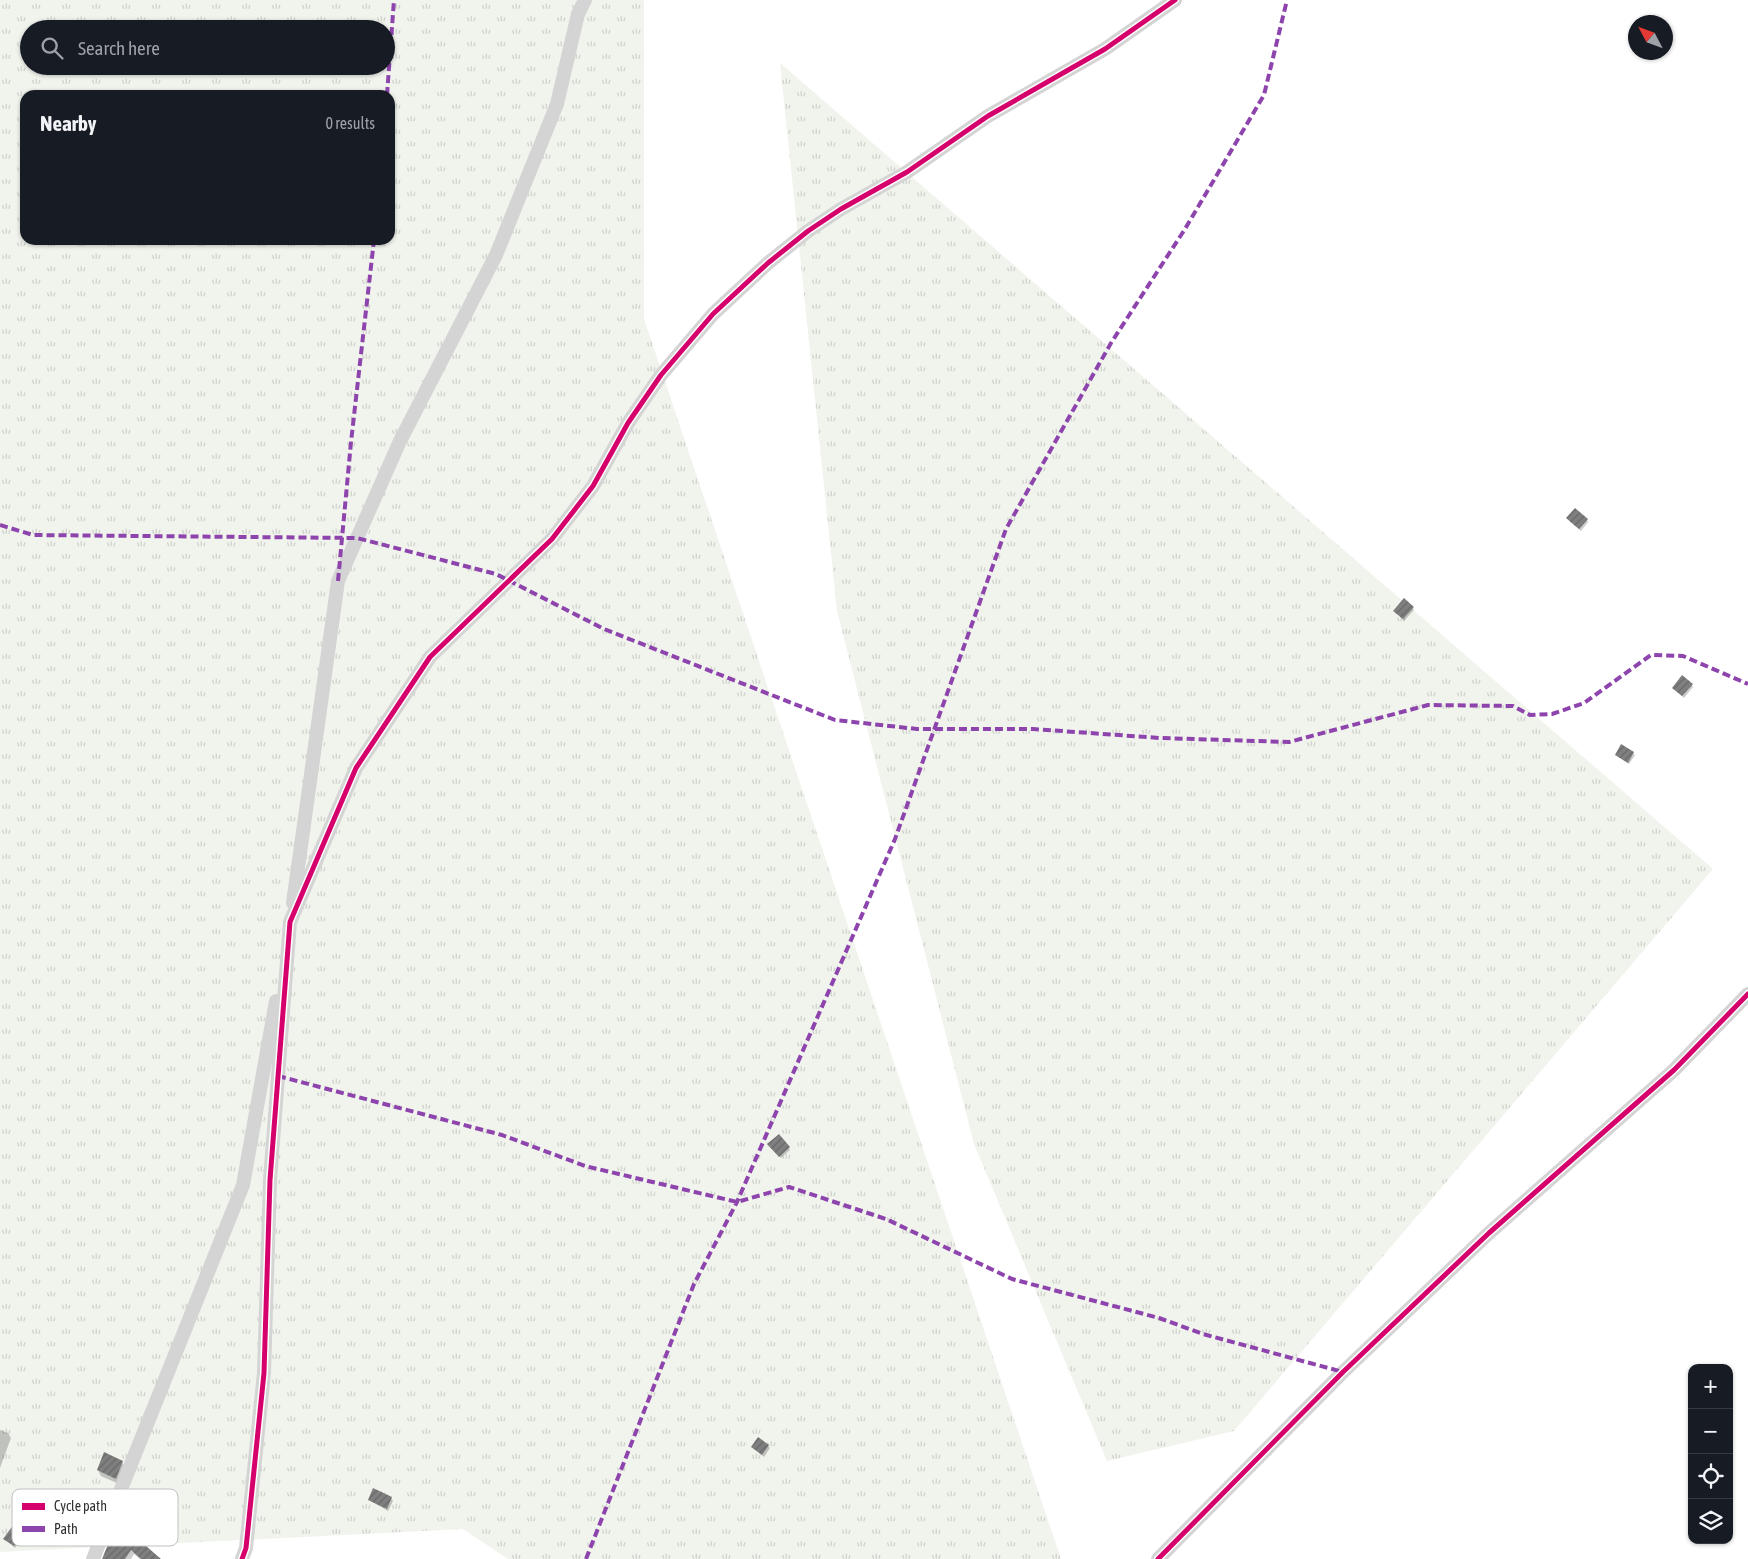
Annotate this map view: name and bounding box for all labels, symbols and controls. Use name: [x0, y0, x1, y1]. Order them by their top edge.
north arrow: [1628, 15, 1673, 60]
search box: [20, 20, 395, 75]
icon: search: [38, 34, 66, 62]
text: Search here: [78, 37, 160, 59]
text: Nearby: [40, 111, 96, 135]
text: 0 results: [325, 114, 375, 132]
map controls: [1688, 1364, 1733, 1544]
button: +: [1688, 1364, 1733, 1409]
button: −: [1688, 1409, 1733, 1454]
button: locate: [1688, 1454, 1733, 1499]
legend: [12, 1489, 178, 1546]
text: Cycle path: [54, 1498, 107, 1514]
button: layers: [1688, 1499, 1733, 1544]
text: Path: [54, 1521, 78, 1537]

